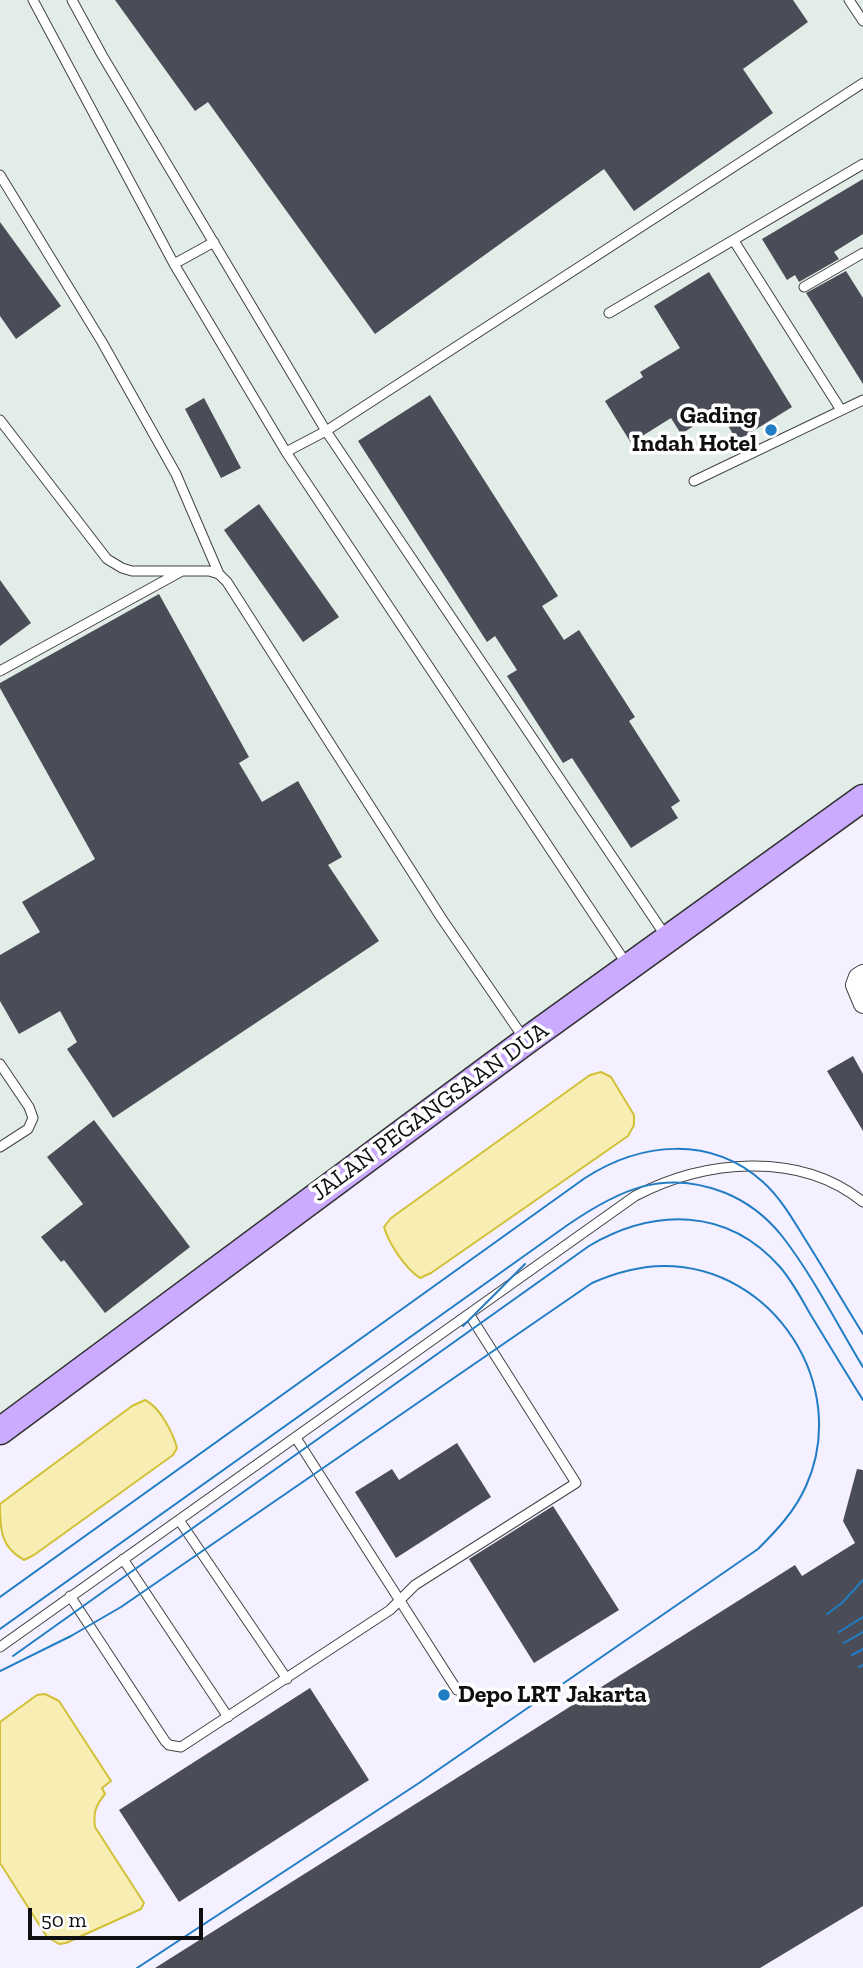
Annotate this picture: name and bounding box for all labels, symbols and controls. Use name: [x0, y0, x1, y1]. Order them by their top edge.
place label: Gading Indah Hotel: [632, 402, 757, 458]
marker: Gading Indah Hotel: [763, 422, 779, 438]
street label: JALAN PEGANGSAAN DUA: [306, 1016, 554, 1208]
place label: Depo LRT Jakarta: [458, 1681, 647, 1709]
marker: Depo LRT Jakarta: [436, 1687, 452, 1703]
scale bar: [32, 1895, 206, 1939]
text: 50 m: [41, 1907, 87, 1932]

